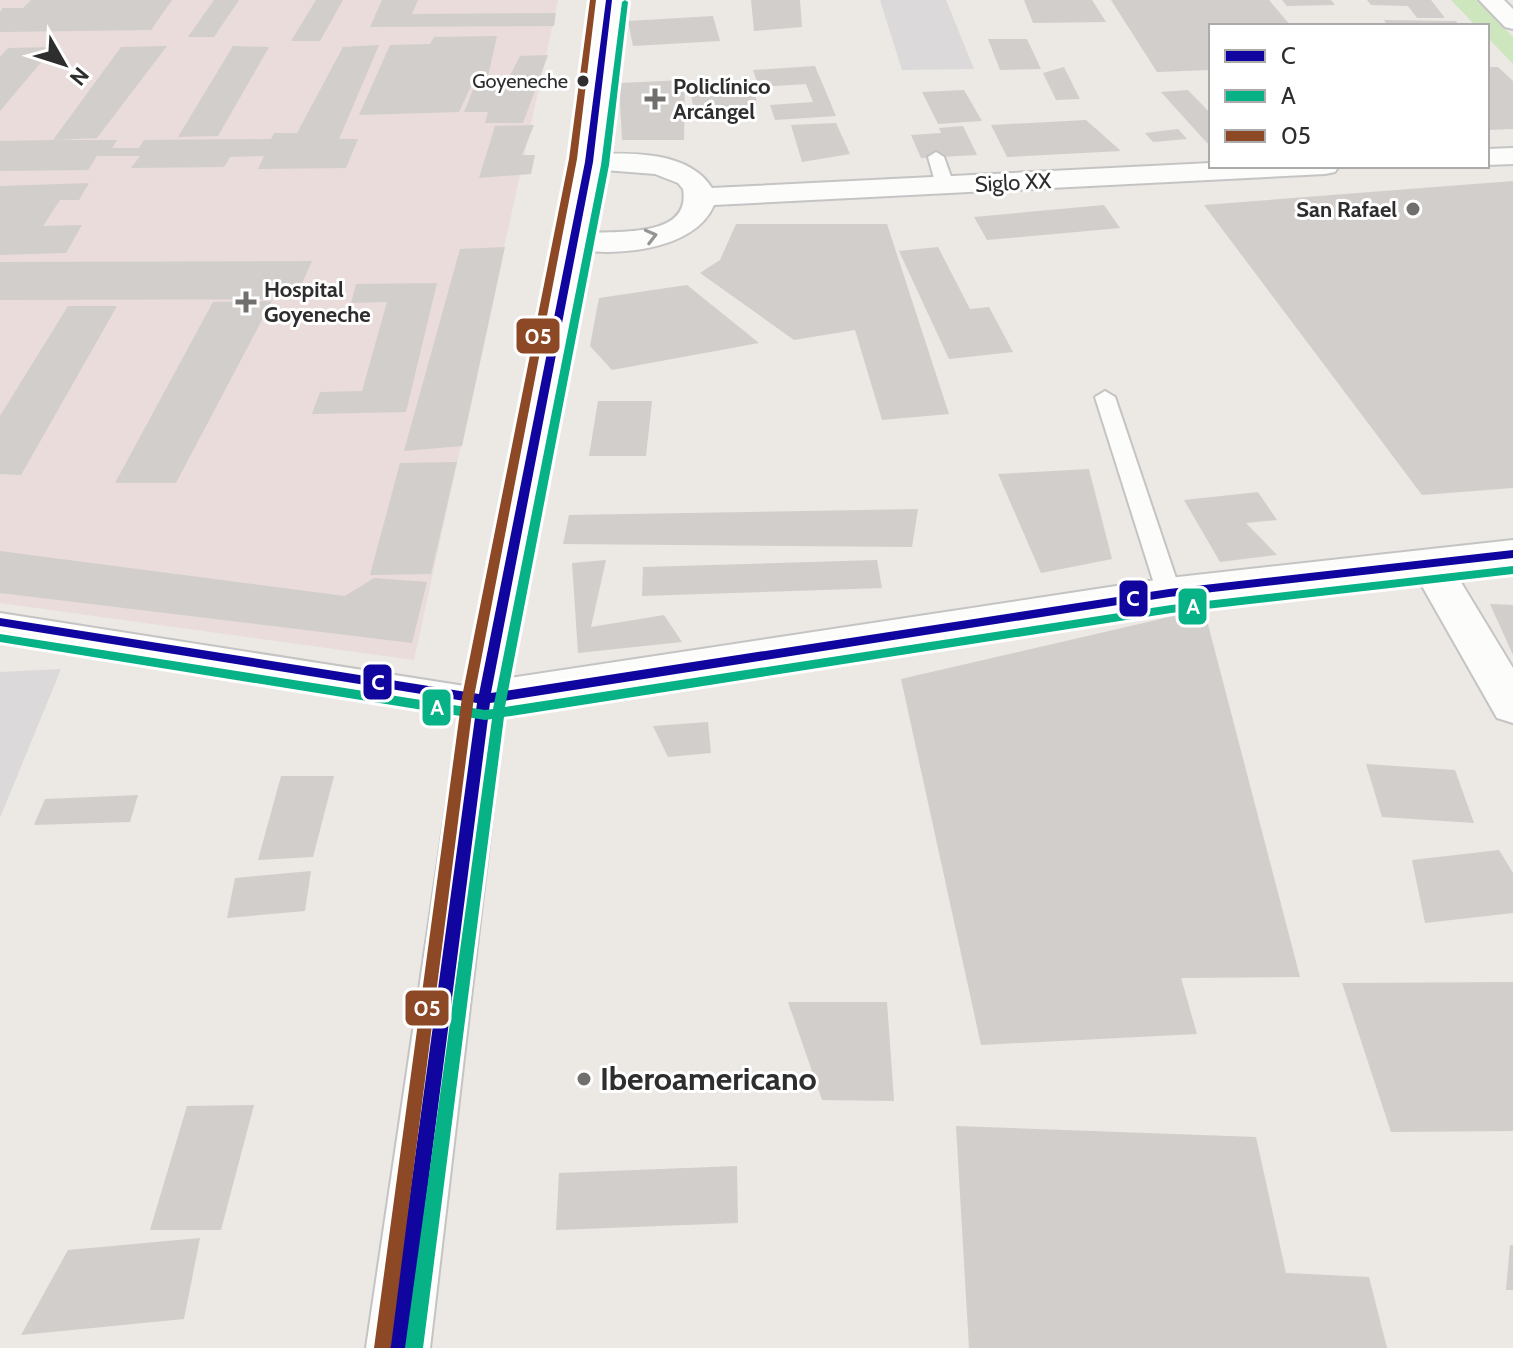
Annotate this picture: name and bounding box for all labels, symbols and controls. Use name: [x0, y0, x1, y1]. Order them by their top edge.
north arrow: [24, 24, 104, 104]
legend: [1209, 24, 1489, 168]
text: C: [1281, 41, 1296, 70]
text: N: [64, 62, 95, 91]
place label: Goyeneche: [472, 69, 568, 93]
marker: Goyeneche: [575, 73, 591, 89]
place label: Policlínico Arcángel: [673, 73, 770, 125]
text: A: [1281, 81, 1296, 110]
marker: Policlínico Arcángel: [644, 88, 666, 110]
text: 05: [1281, 121, 1311, 150]
street label: Siglo XX: [974, 167, 1052, 198]
place label: San Rafael: [1296, 196, 1397, 223]
marker: San Rafael: [1404, 200, 1422, 218]
one-way arrow: [644, 229, 658, 246]
place label: Hospital Goyeneche: [264, 276, 371, 328]
marker: Hospital Goyeneche: [235, 291, 257, 313]
line badge: 05: [515, 317, 561, 355]
text: 05: [524, 323, 552, 350]
line badge: C: [1118, 579, 1149, 618]
text: C: [1126, 585, 1140, 612]
line badge: A: [1177, 587, 1208, 626]
text: A: [1186, 593, 1200, 620]
line badge: C: [362, 663, 393, 701]
text: C: [371, 669, 385, 696]
line badge: A: [421, 688, 452, 727]
text: A: [430, 694, 444, 721]
line badge: 05: [404, 989, 450, 1027]
text: 05: [413, 995, 441, 1022]
place label: Iberoamericano: [600, 1059, 817, 1098]
marker: Iberoamericano: [575, 1070, 593, 1088]

